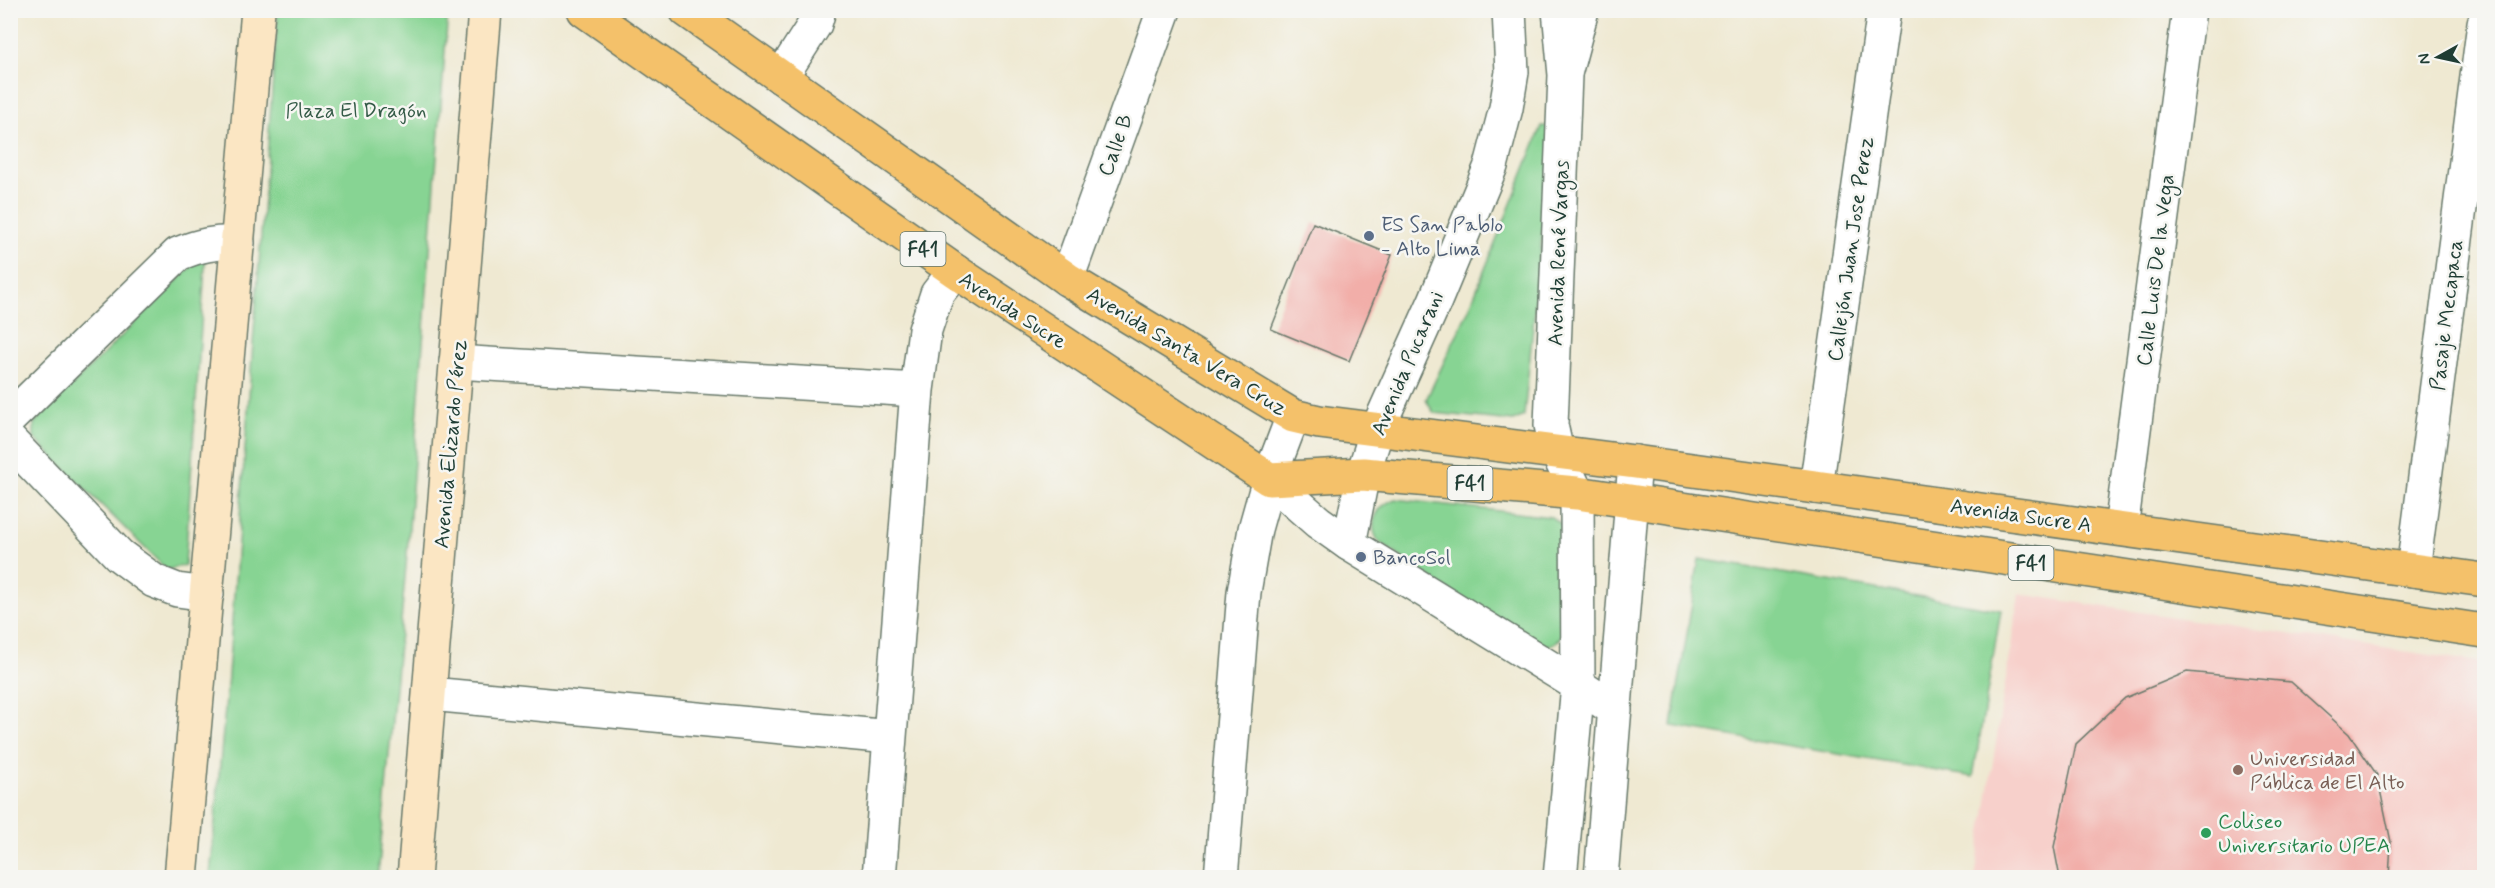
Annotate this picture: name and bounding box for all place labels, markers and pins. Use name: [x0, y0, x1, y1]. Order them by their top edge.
place label: ES San Pablo - Alto Lima: [1381, 211, 1503, 263]
marker: ES San Pablo - Alto Lima: [1362, 229, 1376, 243]
place label: BancoSol: [1373, 544, 1451, 572]
marker: BancoSol: [1354, 550, 1368, 564]
place label: Universidad Pública de El Alto: [2250, 745, 2405, 797]
marker: Universidad Pública de El Alto: [2231, 763, 2245, 777]
place label: Coliseo Universitario UPEA: [2218, 808, 2390, 860]
marker: Coliseo Universitario UPEA: [2199, 826, 2213, 840]

